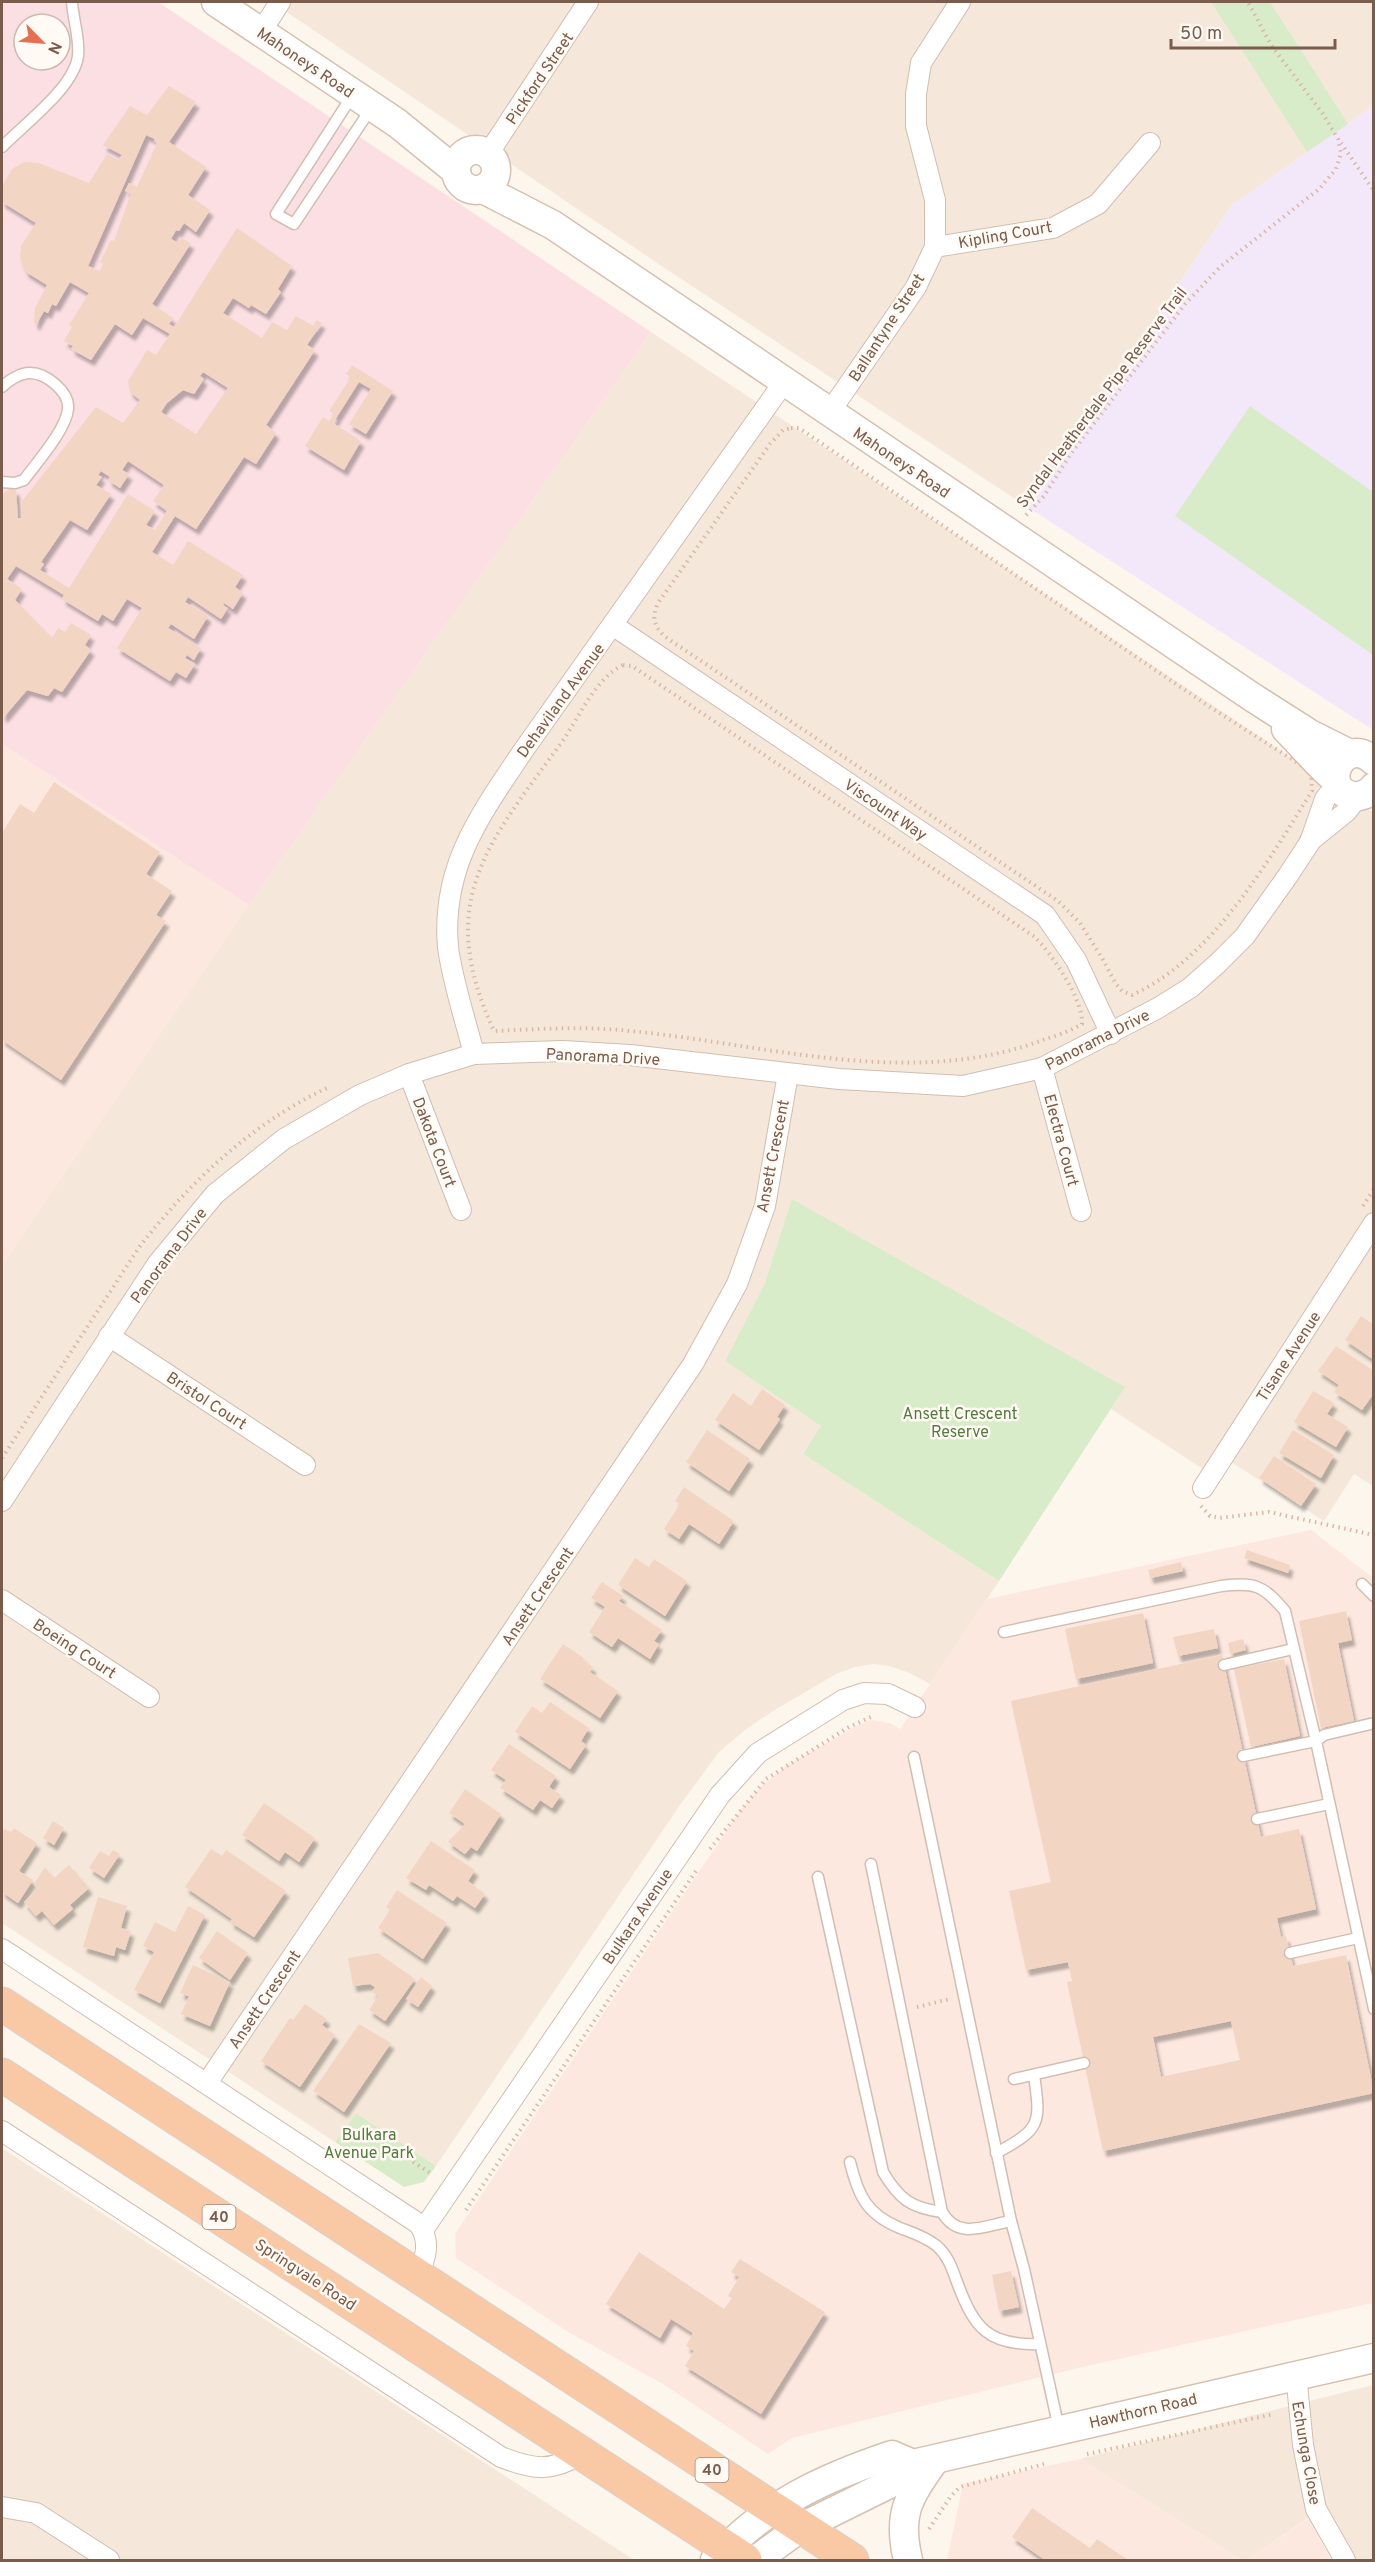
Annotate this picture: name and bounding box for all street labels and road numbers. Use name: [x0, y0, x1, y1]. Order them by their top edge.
street label: Mahoneys Road: [252, 24, 357, 104]
street label: Pickford Street: [502, 29, 579, 129]
street label: Kipling Court: [957, 218, 1054, 254]
street label: Ballantyne Street: [845, 270, 930, 386]
street label: Syndal Heatherdale Pipe Reserve Trail: [1013, 284, 1192, 513]
street label: Mahoneys Road: [848, 424, 953, 504]
street label: Dehaviland Avenue: [513, 640, 610, 762]
street label: Viscount Way: [839, 775, 930, 846]
street label: Panorama Drive: [1042, 1006, 1154, 1076]
street label: Panorama Drive: [545, 1045, 661, 1071]
street label: Electra Court: [1038, 1092, 1082, 1189]
street label: Dakota Court: [407, 1095, 459, 1191]
street label: Ansett Crescent: [753, 1098, 795, 1215]
street label: Panorama Drive: [127, 1204, 212, 1308]
street label: Tisane Avenue: [1253, 1308, 1326, 1406]
street label: Bristol Court: [162, 1368, 250, 1435]
street label: Ansett Crescent: [498, 1544, 579, 1650]
street label: Boeing Court: [28, 1615, 119, 1684]
street label: Bulkara Avenue: [599, 1865, 678, 1969]
street label: Ansett Crescent: [225, 1947, 306, 2053]
road number: 40: [202, 2205, 236, 2229]
street label: Springvale Road: [250, 2235, 359, 2316]
street label: Hawthorn Road: [1087, 2390, 1199, 2434]
street label: Echunga Close: [1286, 2400, 1324, 2507]
road number: 40: [696, 2458, 728, 2482]

